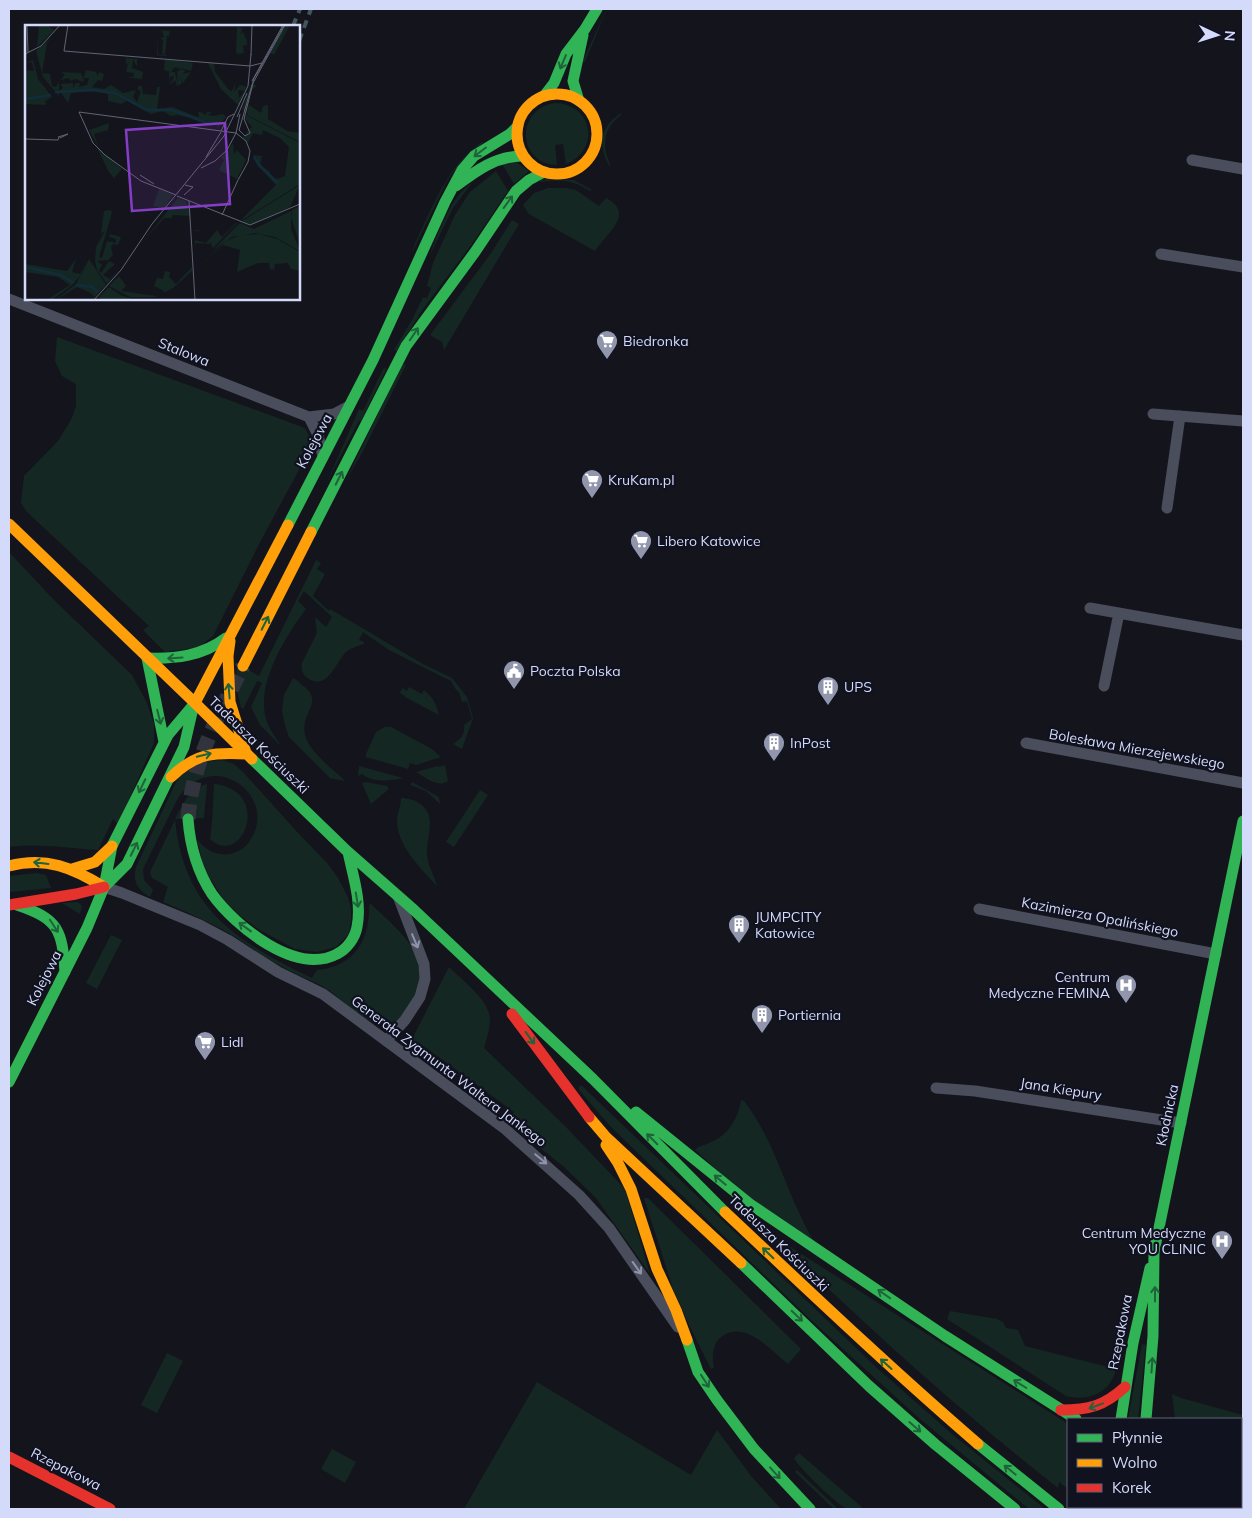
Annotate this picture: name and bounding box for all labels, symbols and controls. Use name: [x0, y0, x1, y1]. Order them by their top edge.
north arrow: [1192, 10, 1242, 60]
inset map: [25, 25, 300, 300]
text: N: [1221, 30, 1239, 42]
one-way arrow: [557, 54, 567, 69]
one-way arrow: [473, 147, 487, 157]
one-way arrow: [503, 195, 513, 209]
one-way arrow: [409, 328, 419, 342]
supermarket icon: Biedronka: [595, 329, 619, 360]
place label: Biedronka: [623, 332, 689, 350]
street label: Stalowa: [156, 334, 212, 370]
street label: Kolejowa: [292, 411, 336, 471]
supermarket icon: KruKam.pl: [580, 468, 604, 499]
one-way arrow: [334, 471, 344, 486]
place label: KruKam.pl: [608, 471, 675, 489]
supermarket icon: Libero Katowice: [629, 529, 653, 560]
place label: Libero Katowice: [657, 532, 761, 550]
one-way arrow: [261, 616, 270, 631]
one-way arrow: [167, 654, 183, 663]
public building icon: Poczta Polska: [502, 659, 526, 690]
place label: Poczta Polska: [530, 662, 621, 680]
building icon: UPS: [816, 675, 840, 706]
place label: UPS: [844, 678, 872, 696]
one-way arrow: [225, 683, 234, 699]
street label: Tadeusza Kościuszki: [205, 692, 313, 798]
one-way arrow: [155, 709, 164, 725]
street label: Bolesława Mierzejewskiego: [1048, 725, 1226, 773]
building icon: InPost: [762, 731, 786, 762]
place label: InPost: [790, 734, 830, 752]
one-way arrow: [195, 750, 211, 759]
one-way arrow: [137, 778, 146, 793]
one-way arrow: [130, 842, 140, 857]
one-way arrow: [33, 858, 49, 868]
one-way arrow: [352, 892, 362, 908]
street label: Kazimierza Opalińskiego: [1020, 893, 1180, 941]
place label: JUMPCITY Katowice: [755, 908, 822, 942]
building icon: JUMPCITY Katowice: [727, 913, 751, 944]
one-way arrow: [50, 918, 60, 932]
one-way arrow: [238, 922, 252, 932]
one-way arrow: [411, 933, 421, 948]
street label: Kolejowa: [23, 947, 65, 1009]
place label: Centrum Medyczne FEMINA: [988, 968, 1111, 1002]
hospital icon: Centrum Medyczne FEMINA: [1114, 973, 1138, 1004]
street label: Generała Zygmunta Waltera Jankego: [348, 992, 550, 1150]
building icon: Portiernia: [750, 1003, 774, 1034]
place label: Portiernia: [778, 1006, 841, 1024]
supermarket icon: Lidl: [193, 1030, 217, 1061]
one-way arrow: [525, 1031, 535, 1045]
place label: Lidl: [221, 1033, 244, 1051]
street label: Jana Kiepury: [1019, 1074, 1104, 1104]
street label: Kłodnicka: [1152, 1083, 1182, 1147]
one-way arrow: [646, 1133, 658, 1145]
one-way arrow: [534, 1153, 547, 1165]
one-way arrow: [713, 1175, 726, 1186]
street label: Tadeusza Kościuszki: [725, 1190, 833, 1296]
place label: Centrum Medyczne YOU CLINIC: [1082, 1224, 1206, 1258]
hospital icon: Centrum Medyczne YOU CLINIC: [1210, 1229, 1234, 1260]
one-way arrow: [762, 1247, 774, 1259]
one-way arrow: [632, 1261, 642, 1275]
one-way arrow: [1150, 1286, 1160, 1302]
one-way arrow: [878, 1289, 892, 1299]
street label: Rzepakowa: [1104, 1293, 1136, 1371]
one-way arrow: [790, 1310, 803, 1322]
one-way arrow: [1147, 1357, 1156, 1373]
one-way arrow: [880, 1359, 893, 1370]
one-way arrow: [700, 1374, 710, 1388]
one-way arrow: [1013, 1378, 1027, 1389]
one-way arrow: [1088, 1402, 1104, 1411]
legend: [1067, 1418, 1242, 1508]
one-way arrow: [909, 1421, 922, 1433]
text: Płynnie: [1112, 1428, 1163, 1447]
street label: Rzepakowa: [28, 1444, 104, 1494]
text: Wolno: [1112, 1453, 1157, 1472]
one-way arrow: [1003, 1465, 1016, 1476]
one-way arrow: [770, 1466, 781, 1479]
text: Korek: [1112, 1478, 1151, 1497]

